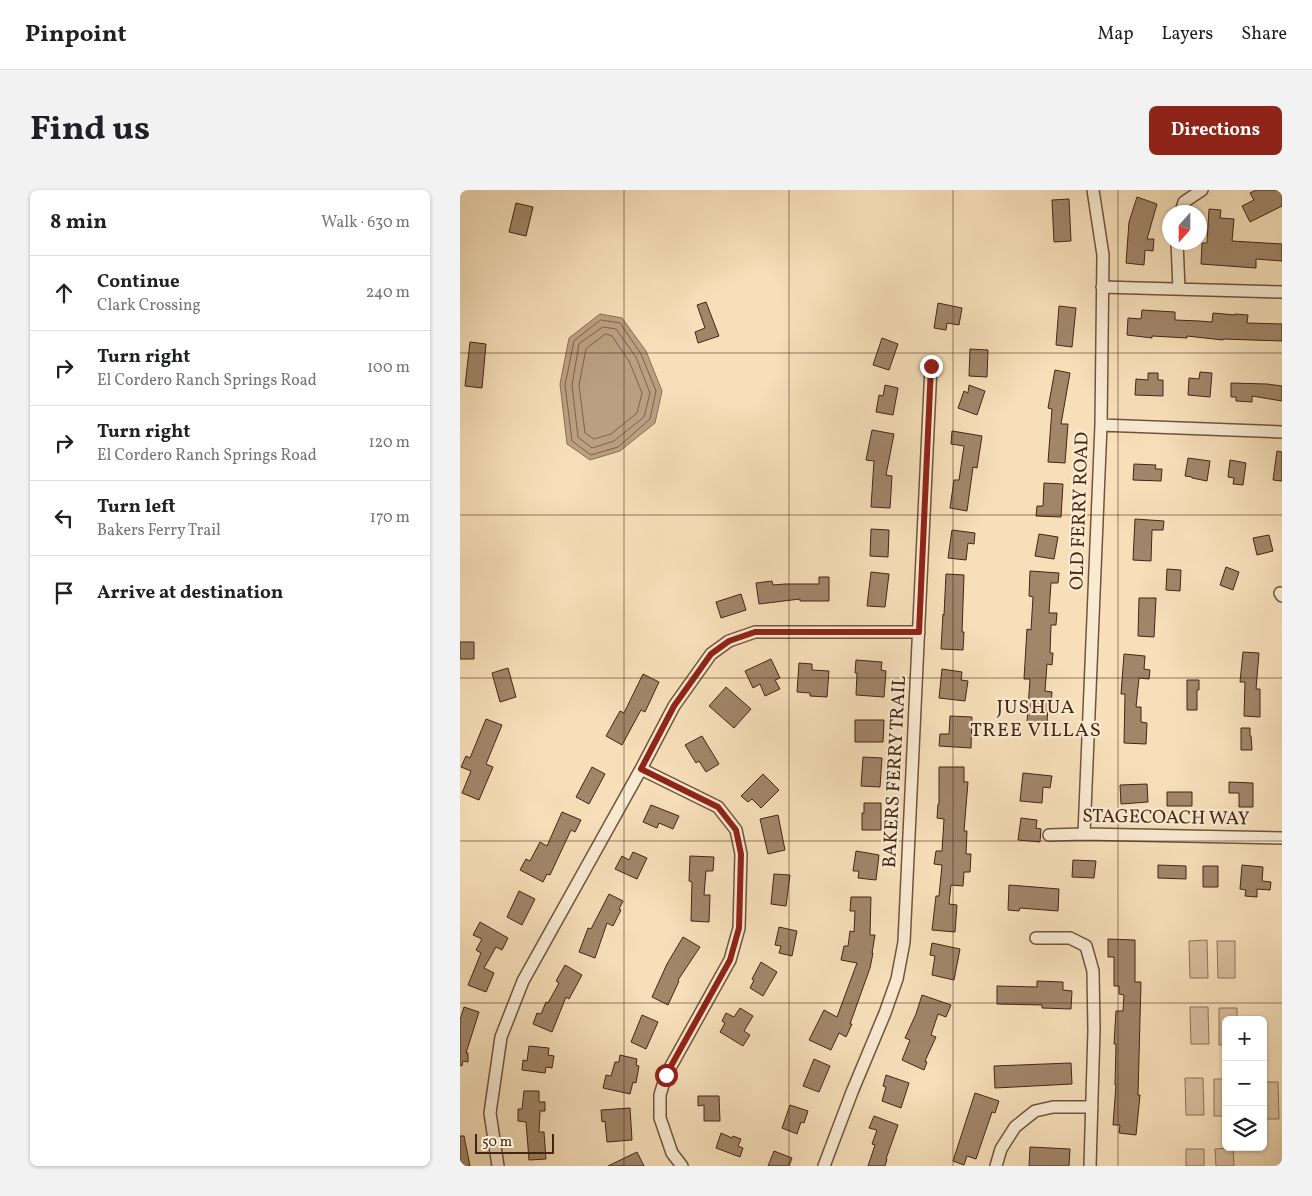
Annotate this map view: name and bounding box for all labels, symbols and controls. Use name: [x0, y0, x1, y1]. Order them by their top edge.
text: Pinpoint: [25, 18, 127, 52]
text: Map: [1097, 22, 1133, 47]
text: Layers: [1161, 22, 1213, 47]
text: Share: [1241, 22, 1287, 47]
text: Find us: [30, 106, 150, 154]
button: Directions: [1149, 106, 1282, 155]
north arrow: [1162, 205, 1207, 250]
text: 8 min: [50, 208, 107, 237]
text: Walk · 630 m: [321, 212, 410, 234]
text: Continue: [97, 269, 180, 295]
icon: ahead: [50, 279, 78, 307]
text: 240 m: [366, 282, 410, 304]
text: Clark Crossing: [97, 295, 201, 317]
text: Turn right: [97, 344, 190, 370]
icon: right: [50, 354, 78, 382]
route end: [920, 355, 943, 378]
text: 100 m: [367, 357, 410, 379]
text: El Cordero Ranch Springs Road: [97, 370, 317, 392]
text: Turn right: [97, 419, 190, 445]
icon: right: [50, 429, 78, 457]
street label: OLD FERRY ROAD: [1064, 431, 1096, 591]
text: 120 m: [368, 432, 410, 454]
text: El Cordero Ranch Springs Road: [97, 445, 317, 467]
text: Turn left: [97, 494, 176, 520]
icon: left: [50, 504, 78, 532]
text: 170 m: [370, 507, 410, 529]
text: Bakers Ferry Trail: [97, 520, 221, 542]
icon: arrive: [50, 579, 78, 607]
text: Arrive at destination: [97, 580, 283, 606]
street label: BAKERS FERRY TRAIL: [877, 675, 913, 869]
district label: JUSHUA TREE VILLAS: [970, 694, 1102, 745]
street label: STAGECOACH WAY: [1082, 804, 1250, 832]
map controls: [1222, 1016, 1267, 1151]
button: +: [1222, 1016, 1267, 1061]
button: −: [1222, 1061, 1267, 1106]
route start: [655, 1064, 678, 1087]
button: layers: [1222, 1106, 1267, 1151]
scale bar: [475, 1131, 554, 1154]
text: 50 m: [482, 1133, 512, 1152]

